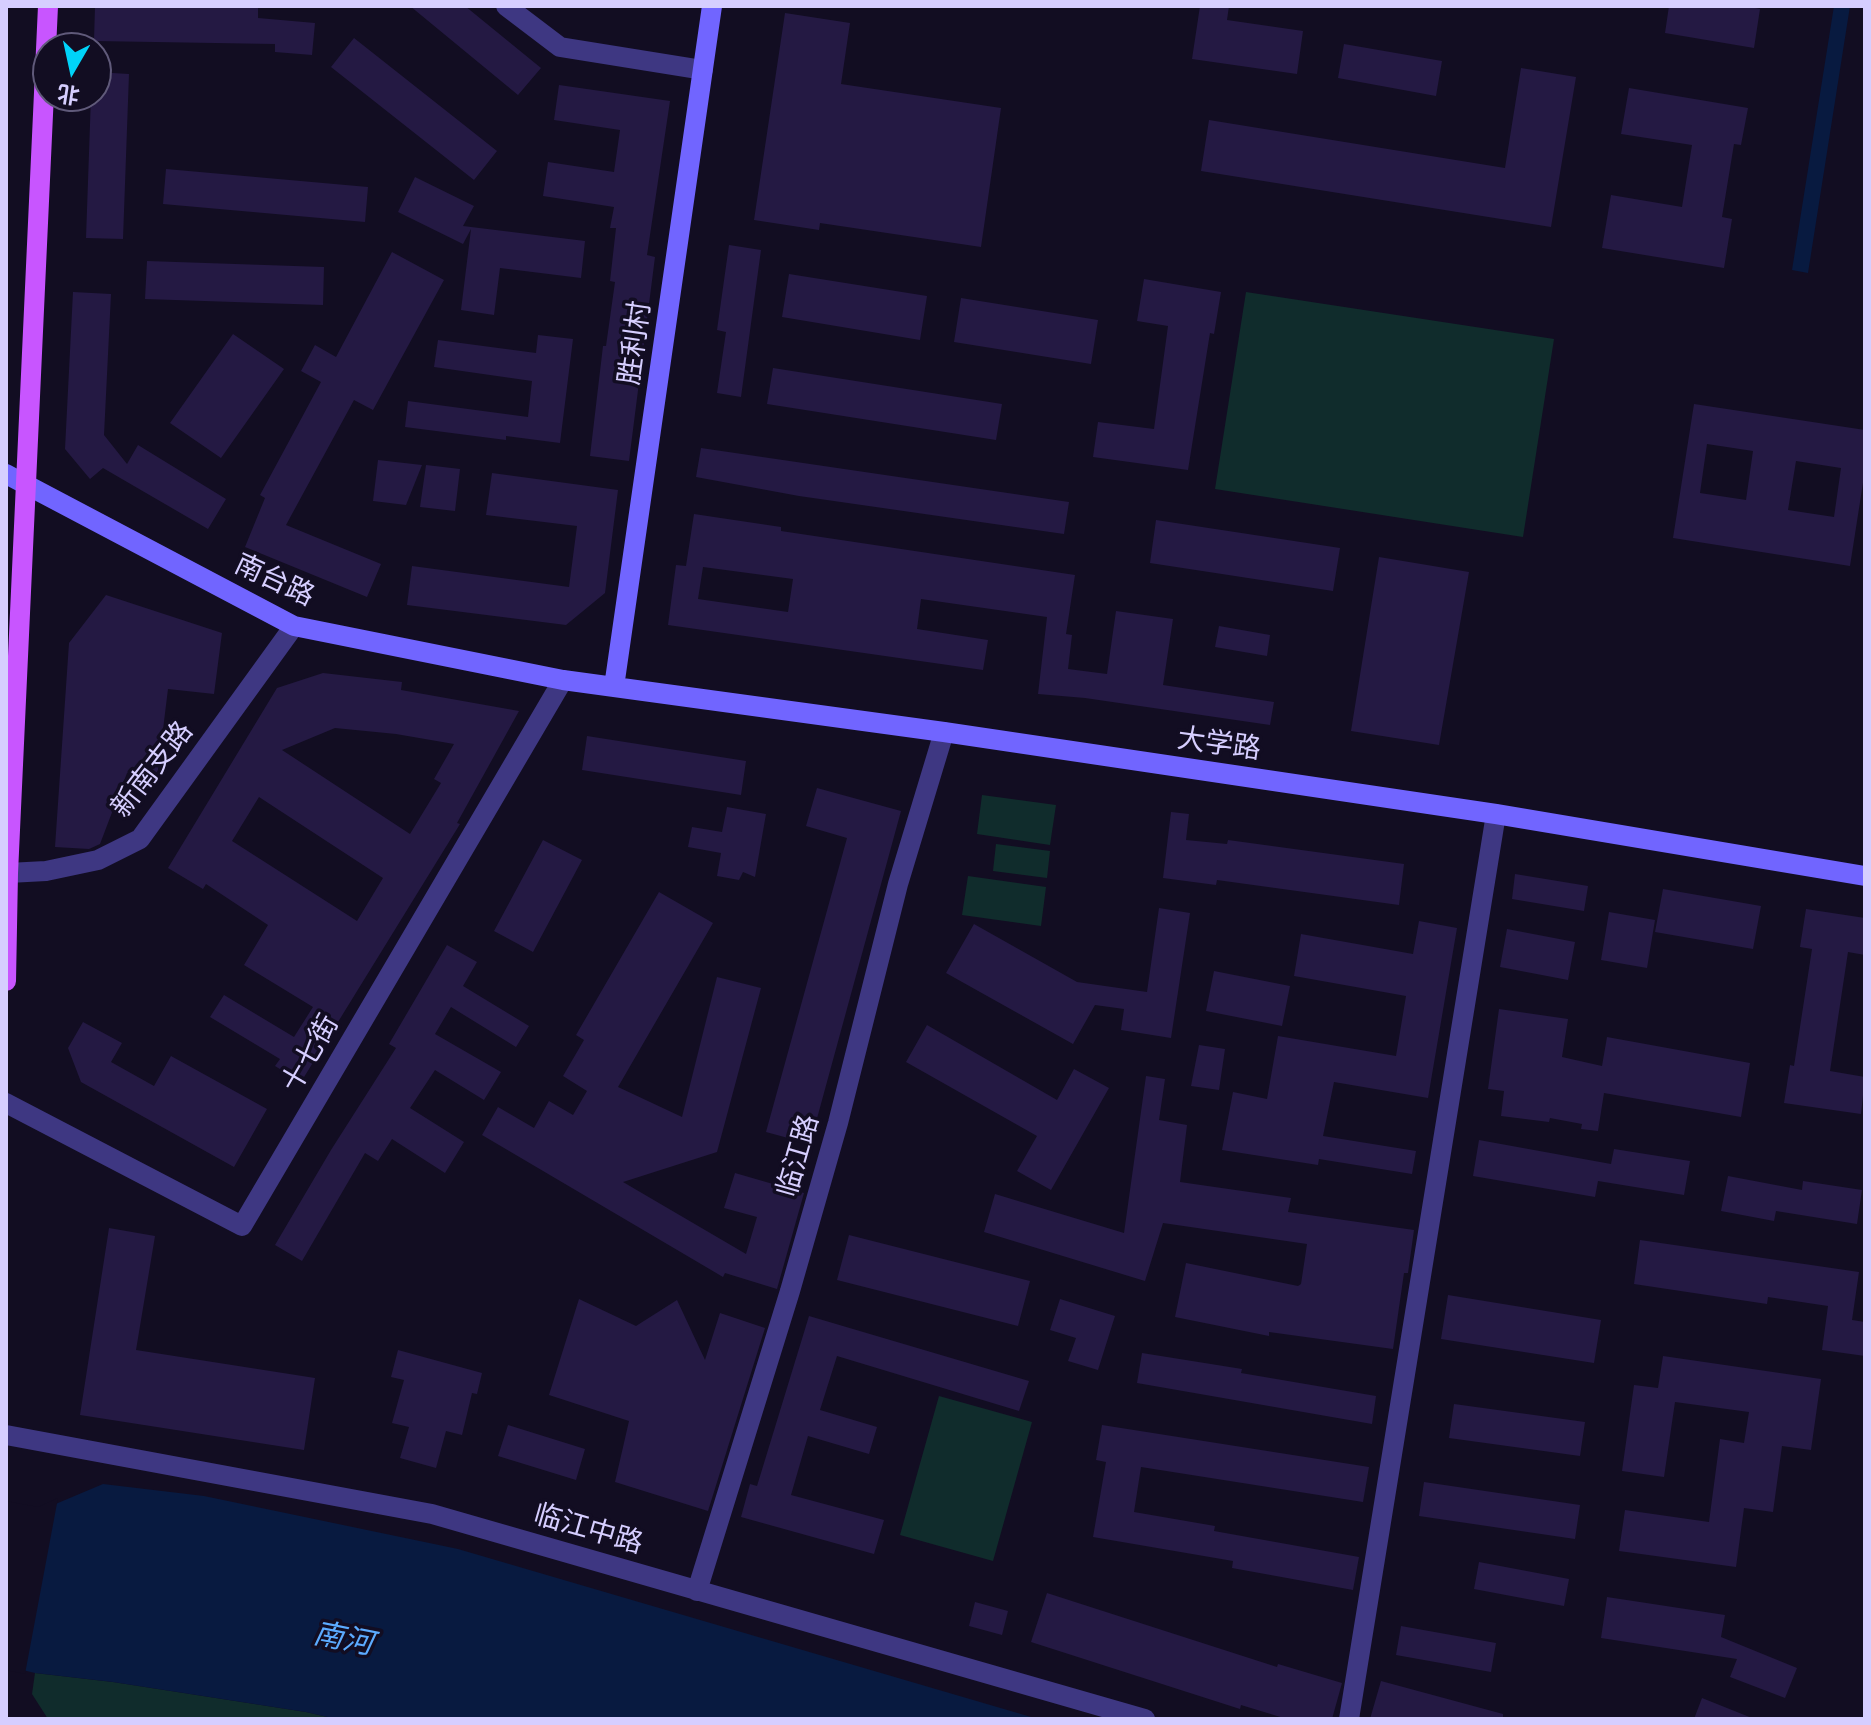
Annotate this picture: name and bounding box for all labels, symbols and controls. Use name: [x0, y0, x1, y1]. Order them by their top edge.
north arrow: [32, 32, 112, 112]
text: 北: [56, 80, 81, 108]
street label: 胜利村: [614, 299, 658, 387]
street label: 南台路: [229, 548, 319, 614]
street label: 新南支路: [105, 716, 201, 824]
street label: 大学路: [1175, 723, 1263, 767]
street label: 十七街: [275, 1009, 347, 1099]
street label: 临江路: [771, 1111, 827, 1201]
street label: 临江中路: [530, 1498, 646, 1562]
water label: 南河: [310, 1617, 376, 1663]

